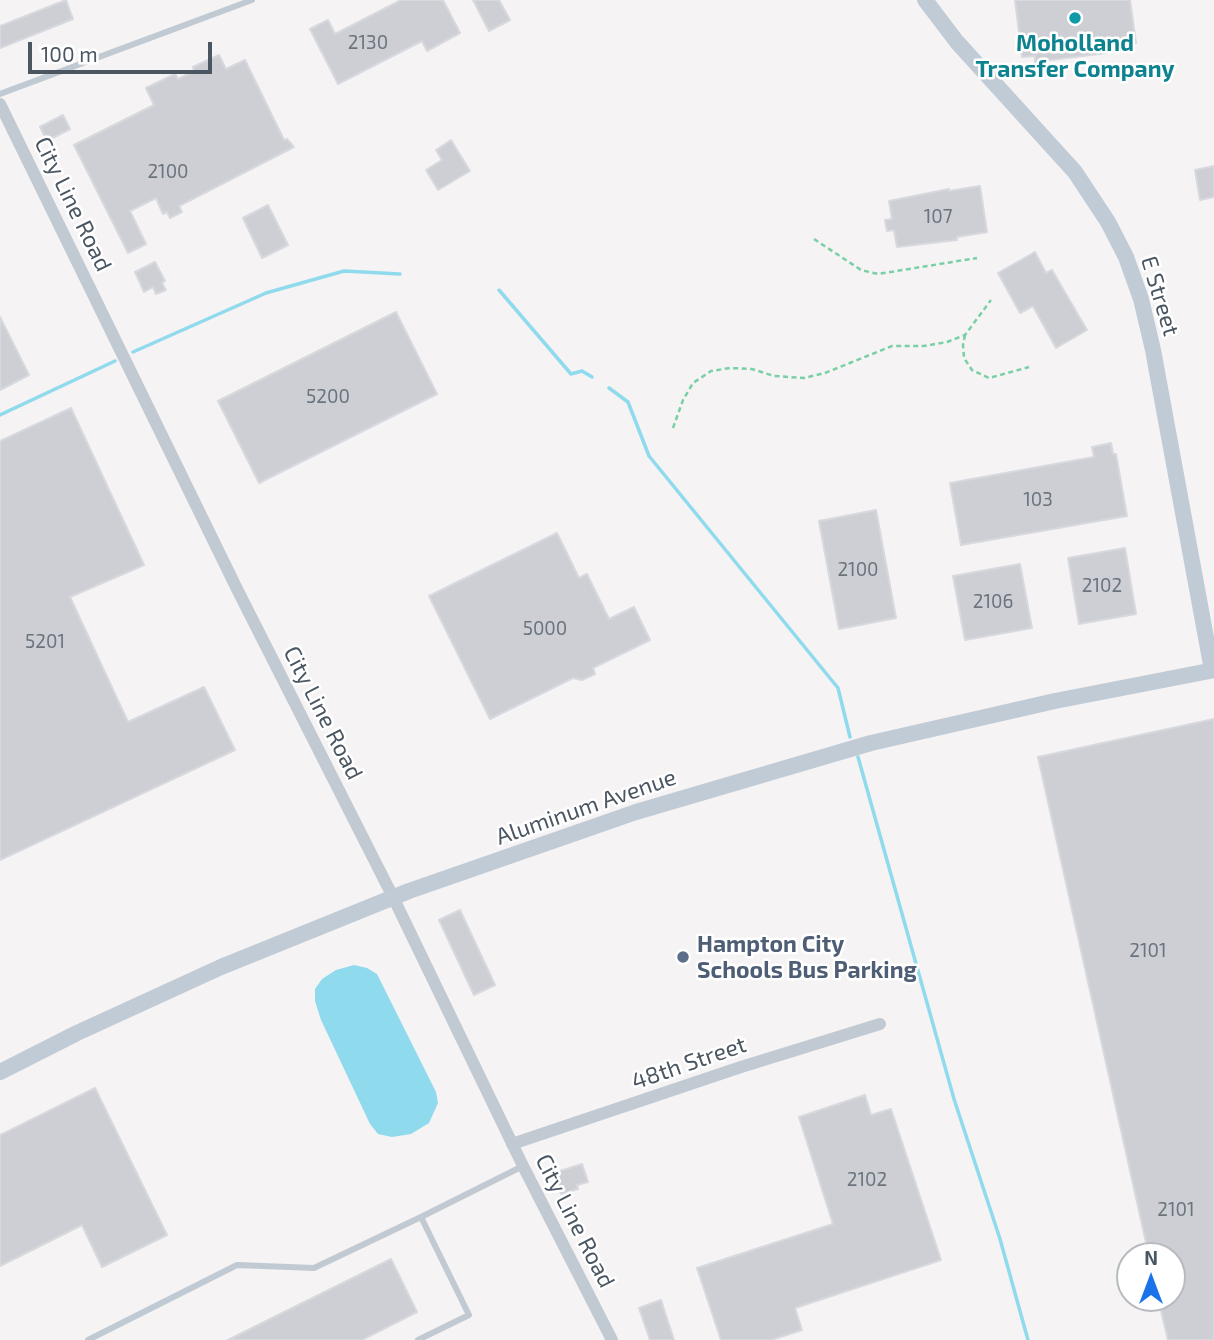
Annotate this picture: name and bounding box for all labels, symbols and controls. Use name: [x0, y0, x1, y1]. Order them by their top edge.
marker: Moholland Transfer Company: [1067, 10, 1083, 26]
scale bar: [32, 28, 215, 72]
place label: Moholland Transfer Company: [975, 29, 1175, 83]
house number: 2130: [348, 32, 388, 54]
text: 100 m: [41, 41, 98, 66]
street label: City Line Road: [29, 132, 117, 276]
house number: 2100: [147, 161, 189, 183]
house number: 107: [924, 206, 952, 228]
street label: E Street: [1135, 253, 1185, 339]
house number: 5200: [306, 386, 350, 408]
house number: 103: [1023, 489, 1053, 511]
house number: 2100: [837, 559, 879, 581]
house number: 2102: [1082, 575, 1122, 597]
house number: 2106: [973, 591, 1013, 613]
house number: 5000: [523, 618, 567, 640]
house number: 5201: [25, 631, 65, 653]
street label: City Line Road: [278, 642, 368, 784]
street label: Aluminum Avenue: [492, 763, 680, 851]
place label: Hampton City Schools Bus Parking: [697, 930, 917, 984]
house number: 2101: [1129, 940, 1167, 962]
marker: Hampton City Schools Bus Parking: [675, 949, 691, 965]
street label: 48th Street: [628, 1031, 750, 1095]
street label: City Line Road: [530, 1150, 620, 1292]
house number: 2102: [847, 1169, 887, 1191]
house number: 2101: [1157, 1199, 1195, 1221]
north arrow: [1116, 1242, 1186, 1312]
text: N: [1144, 1246, 1158, 1269]

